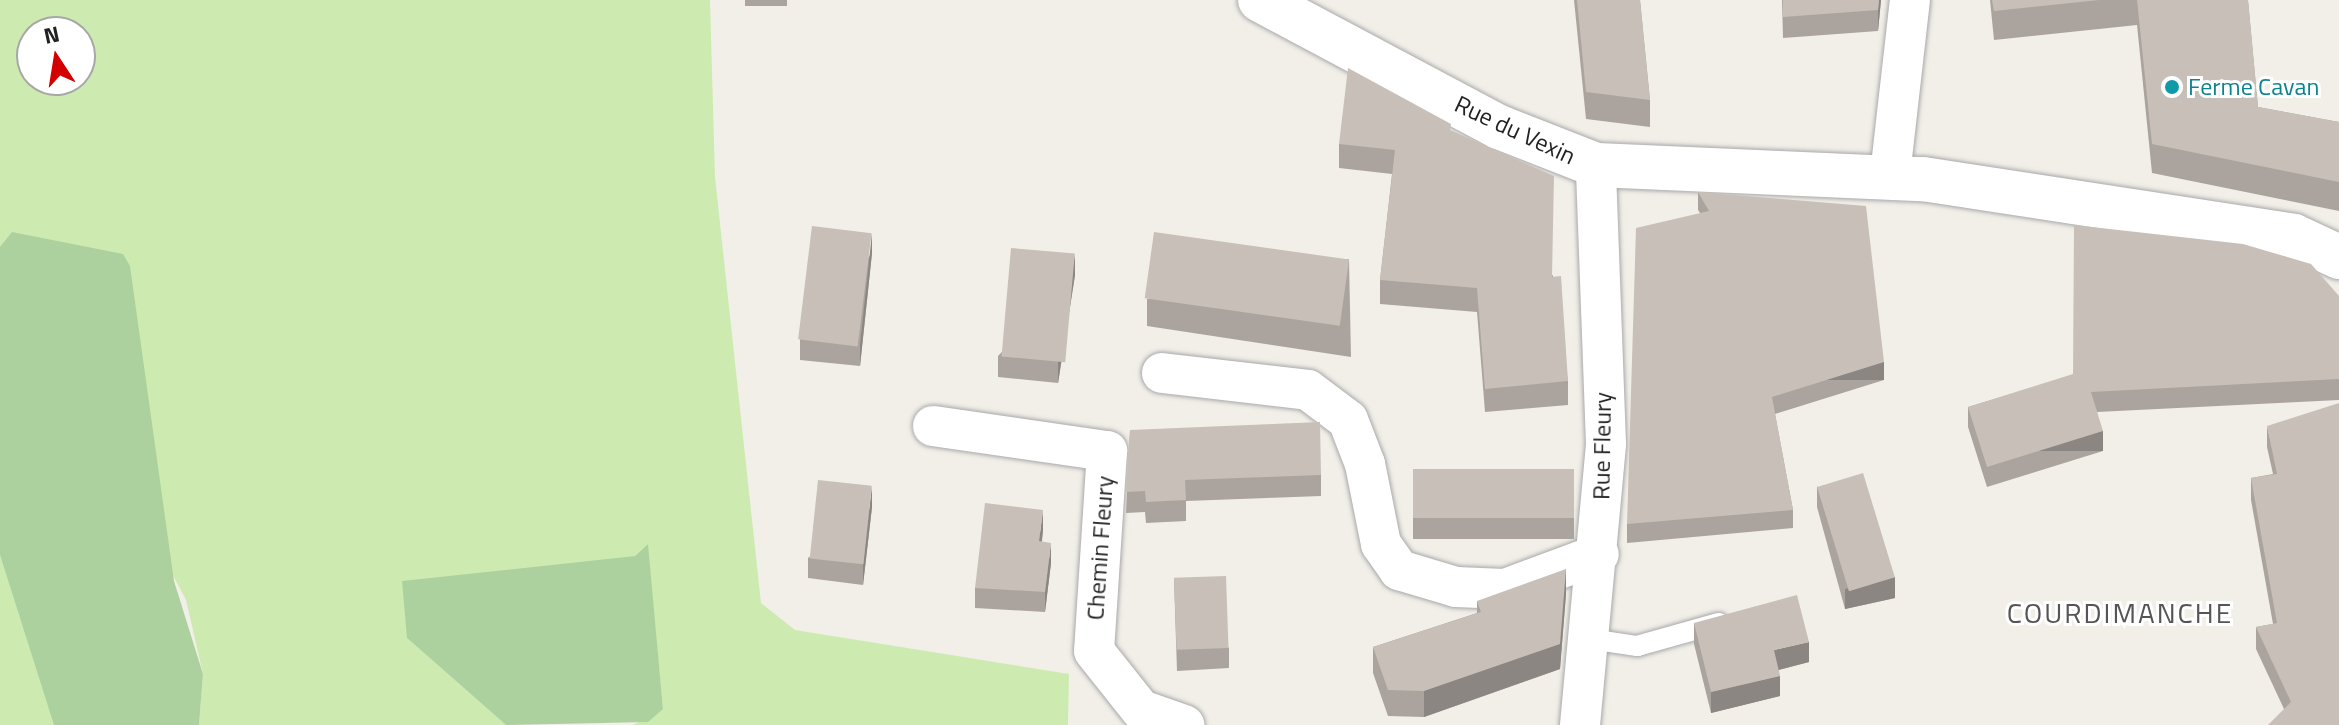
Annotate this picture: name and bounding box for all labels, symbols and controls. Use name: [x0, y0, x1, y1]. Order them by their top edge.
north arrow: [16, 16, 96, 96]
text: N: [40, 16, 62, 53]
place label: Ferme Cavan: [2188, 73, 2319, 101]
marker: Ferme Cavan: [2163, 78, 2181, 96]
street label: Rue du Vexin: [1450, 90, 1580, 170]
street label: Rue Fleury: [1587, 392, 1617, 500]
street label: Chemin Fleury: [1081, 475, 1119, 621]
district label: COURDIMANCHE: [2007, 596, 2233, 630]

